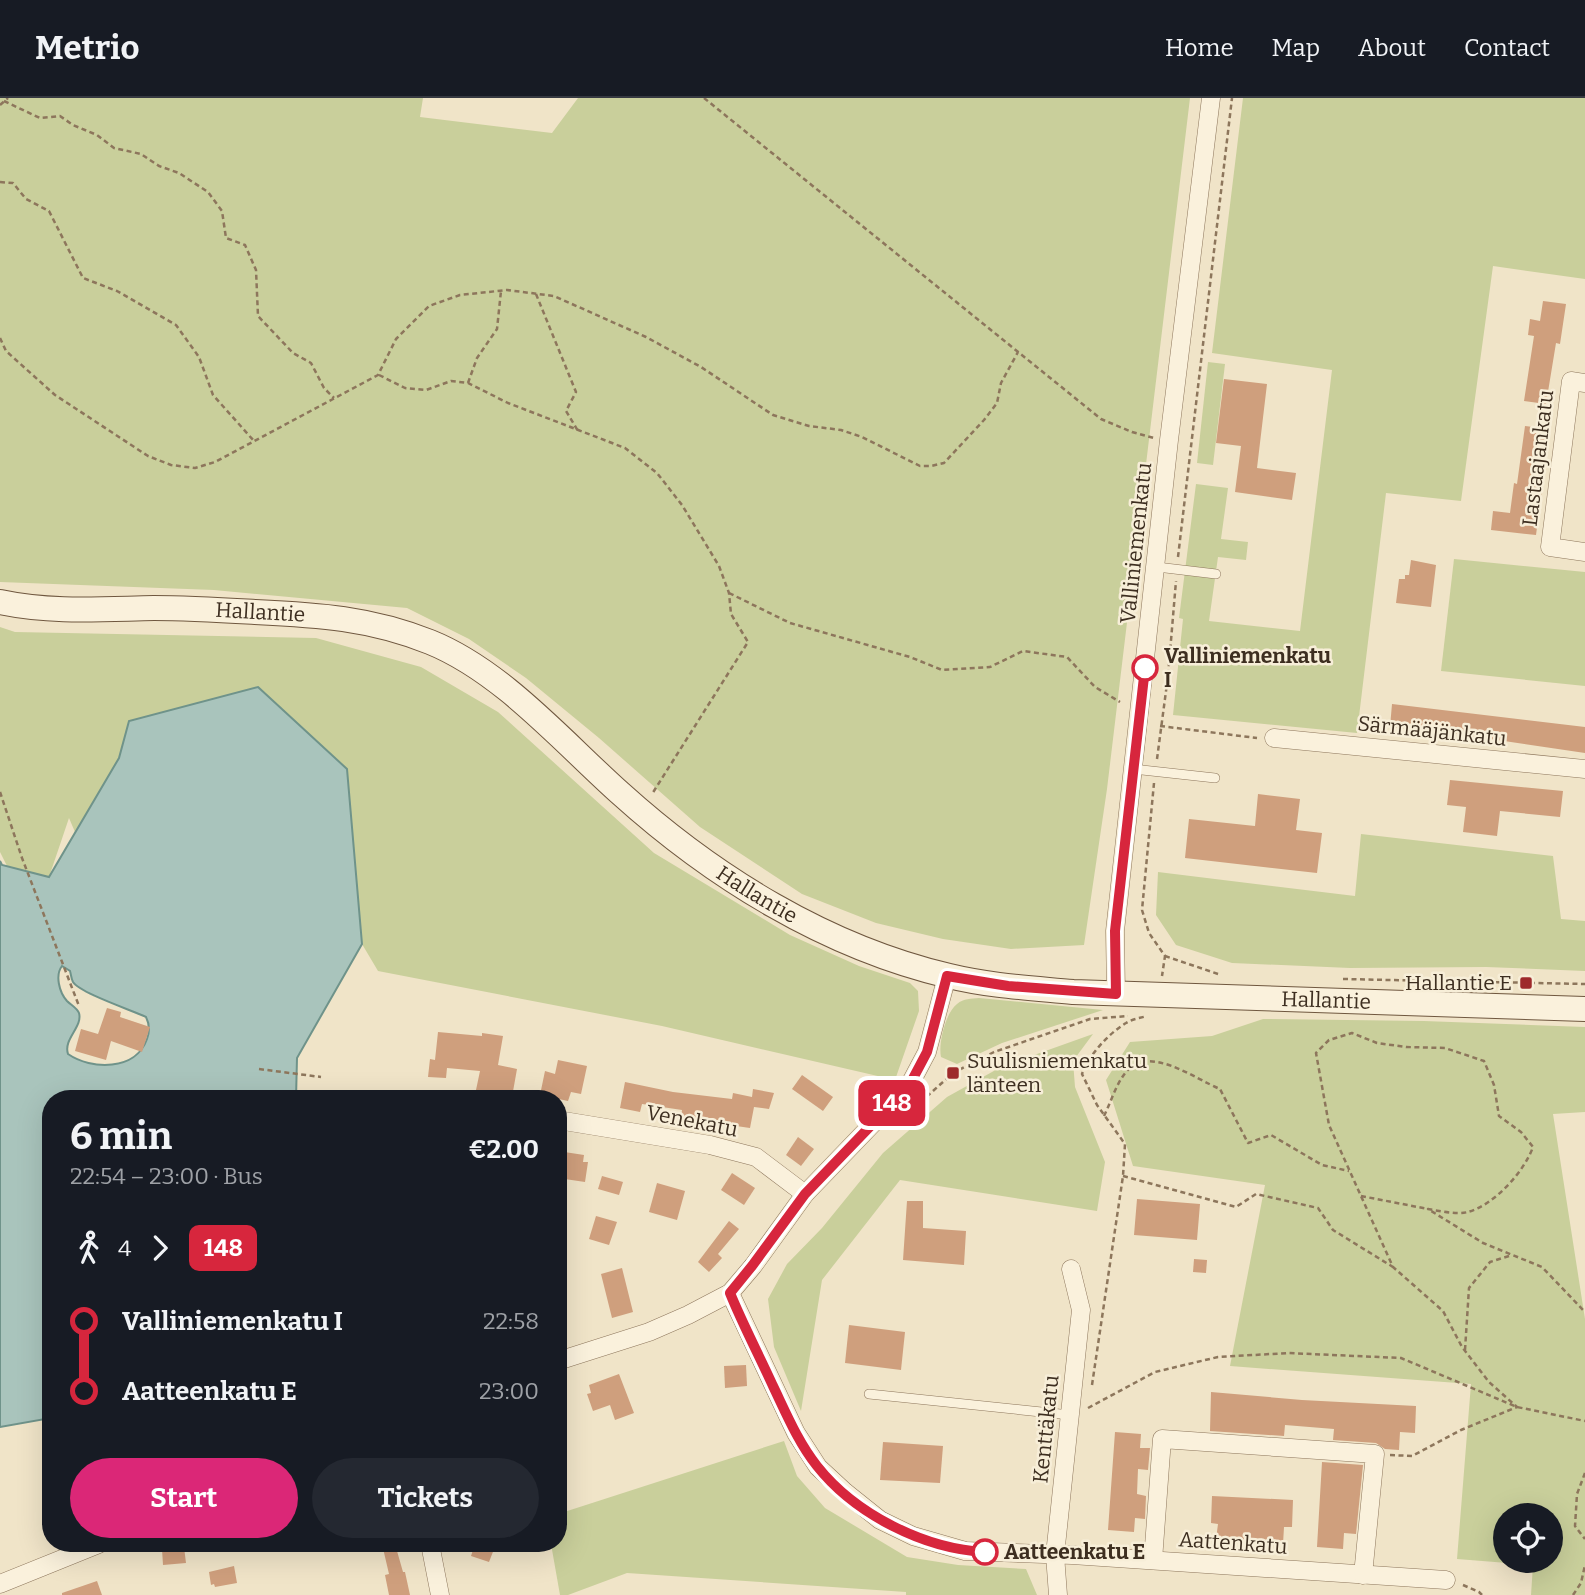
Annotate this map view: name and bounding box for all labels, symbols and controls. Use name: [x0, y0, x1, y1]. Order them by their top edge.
text: Metrio: [35, 28, 140, 68]
text: Home: [1165, 34, 1234, 62]
text: Map: [1272, 34, 1320, 62]
text: About: [1358, 34, 1426, 62]
text: Contact: [1464, 34, 1550, 62]
street label: Lastaajankatu: [1517, 388, 1559, 528]
street label: Valliniemenkatu: [1115, 461, 1157, 625]
street label: Hallantie: [215, 597, 306, 628]
place label: Valliniemenkatu I: [1164, 643, 1331, 693]
marker: Valliniemenkatu I: [1132, 655, 1158, 681]
street label: Särmääjänkatu: [1356, 710, 1508, 752]
street label: Hallantie: [711, 860, 802, 929]
place label: Hallantie E: [1405, 970, 1512, 996]
marker: Hallantie E: [1518, 975, 1534, 991]
street label: Hallantie: [1281, 986, 1372, 1015]
place label: Suulisniemenkatu länteen: [967, 1048, 1147, 1098]
marker: Suulisniemenkatu länteen: [945, 1065, 961, 1081]
line badge: 148: [852, 1080, 932, 1126]
text: 148: [872, 1089, 912, 1117]
street label: Venekatu: [644, 1099, 740, 1143]
text: 6 min: [70, 1113, 172, 1159]
text: €2.00: [468, 1134, 539, 1165]
text: 22:54 – 23:00 · Bus: [70, 1162, 263, 1190]
icon: walk: [70, 1229, 108, 1267]
icon: forward: [141, 1229, 179, 1267]
text: 4: [118, 1234, 131, 1262]
text: 148: [203, 1234, 243, 1262]
text: Valliniemenkatu I: [122, 1306, 343, 1337]
text: 22:58: [483, 1307, 539, 1335]
street label: Kenttäkatu: [1027, 1374, 1065, 1484]
text: Aatteenkatu E: [122, 1376, 297, 1407]
text: 23:00: [479, 1377, 539, 1405]
button: Start: [70, 1458, 298, 1538]
button: Tickets: [312, 1458, 539, 1538]
map controls: [1493, 1503, 1563, 1573]
button: locate: [1493, 1503, 1563, 1573]
street label: Aattenkatu: [1178, 1526, 1288, 1560]
marker: Aatteenkatu E: [972, 1539, 998, 1565]
place label: Aatteenkatu E: [1004, 1539, 1145, 1565]

